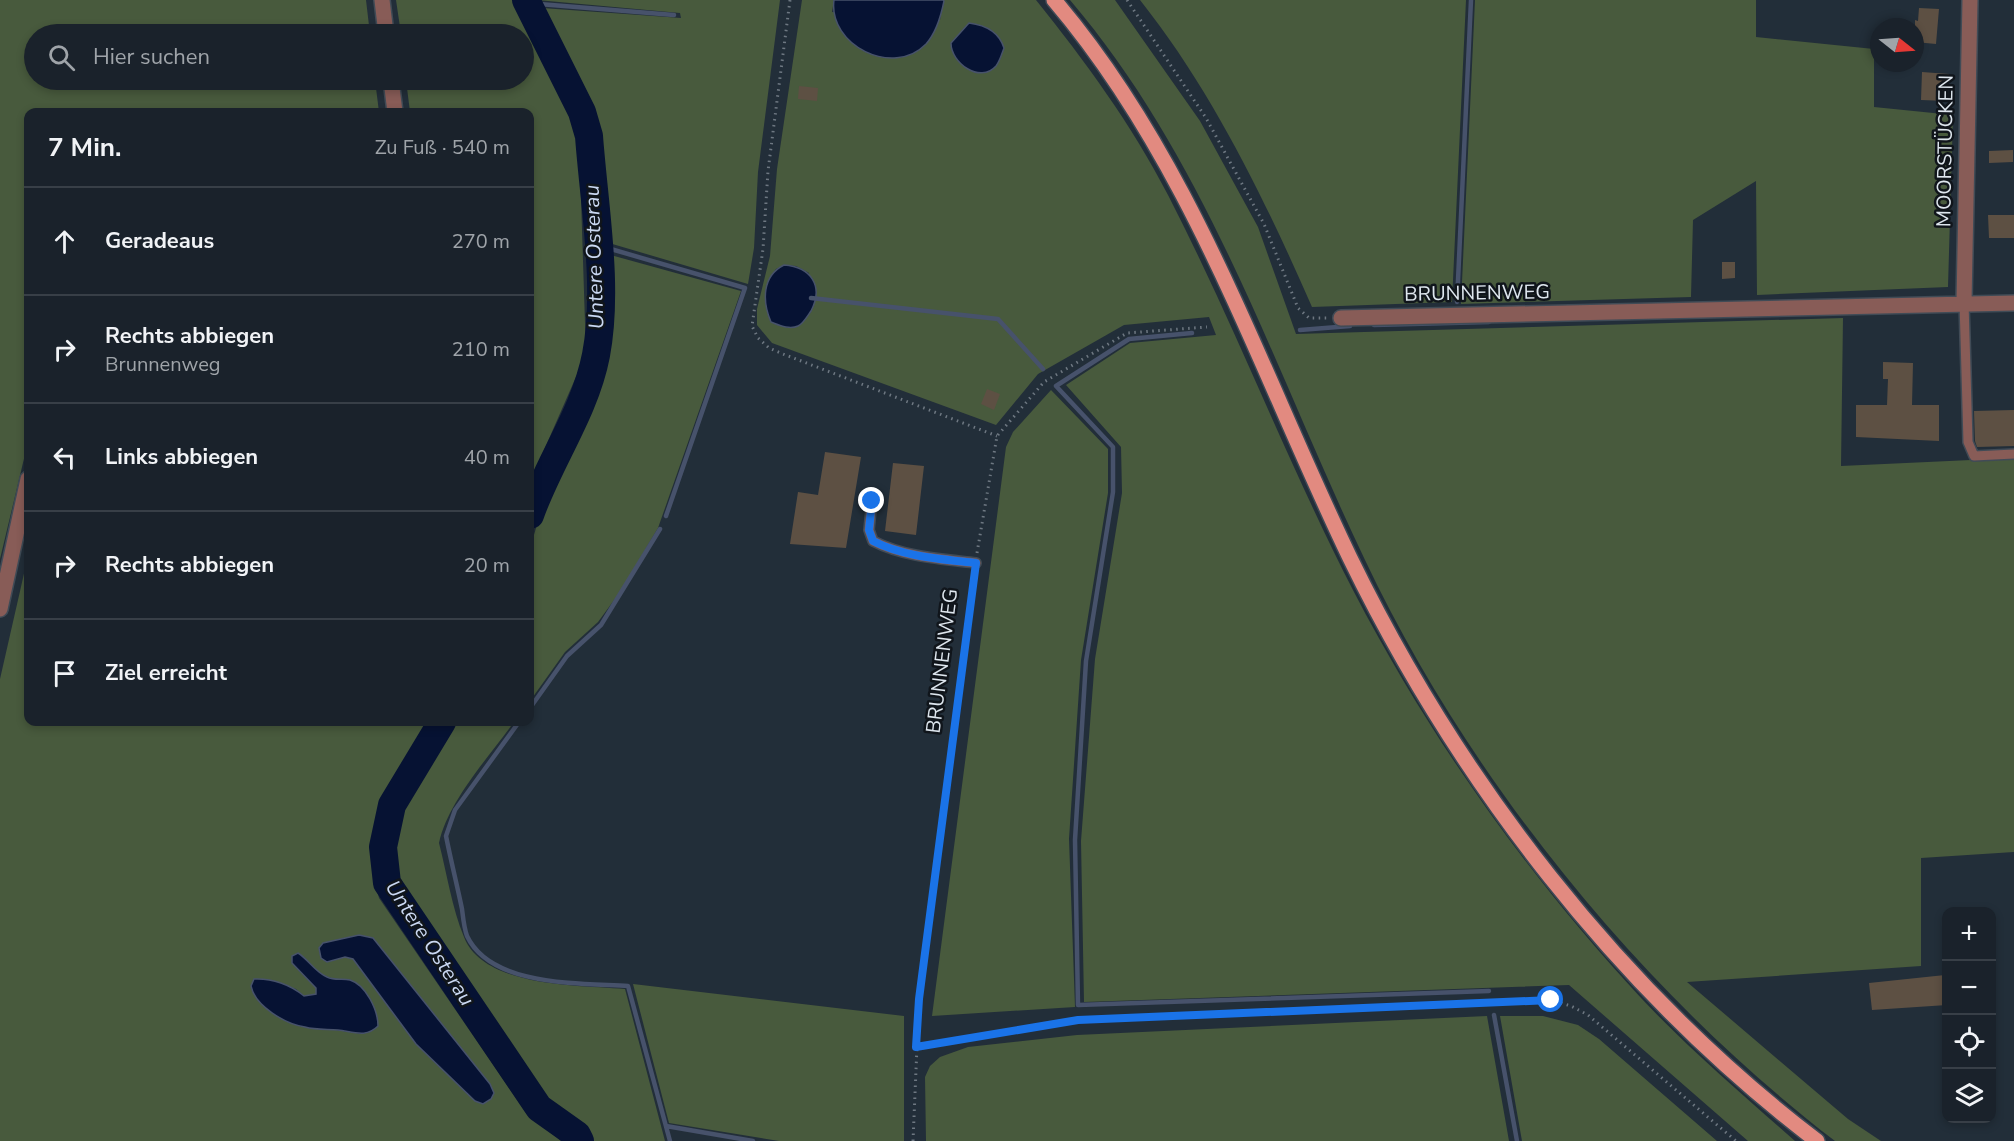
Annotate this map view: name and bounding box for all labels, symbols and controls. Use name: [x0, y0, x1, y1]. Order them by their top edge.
north arrow: [1870, 18, 1924, 72]
search box: [24, 24, 534, 90]
icon: search: [45, 41, 78, 74]
text: Hier suchen: [93, 42, 210, 72]
street label: MOORSTÜCKEN: [1930, 75, 1960, 227]
text: 7 Min.: [48, 130, 121, 165]
text: Zu Fuß · 540 m: [375, 134, 510, 161]
water label: Untere Osterau: [577, 184, 611, 330]
icon: ahead: [48, 225, 81, 258]
text: Geradeaus: [105, 226, 214, 256]
text: 270 m: [452, 228, 510, 255]
street label: BRUNNENWEG: [1404, 278, 1550, 308]
text: Rechts abbiegen: [105, 321, 274, 351]
icon: right: [48, 333, 81, 366]
text: 210 m: [452, 336, 510, 363]
text: Brunnenweg: [105, 351, 221, 378]
icon: left: [48, 441, 81, 474]
text: Links abbiegen: [105, 442, 258, 472]
text: 40 m: [464, 444, 510, 471]
route end: [858, 487, 884, 513]
icon: right: [48, 549, 81, 582]
text: Rechts abbiegen: [105, 550, 274, 580]
text: 20 m: [464, 552, 510, 579]
street label: BRUNNENWEG: [920, 587, 964, 735]
icon: arrive: [48, 657, 81, 690]
text: Ziel erreicht: [105, 658, 227, 688]
water label: Untere Osterau: [379, 875, 481, 1011]
map controls: [1942, 907, 1996, 1123]
button: +: [1942, 907, 1996, 961]
button: −: [1942, 961, 1996, 1015]
route start: [1537, 986, 1563, 1012]
button: locate: [1942, 1015, 1996, 1069]
button: layers: [1942, 1069, 1996, 1123]

